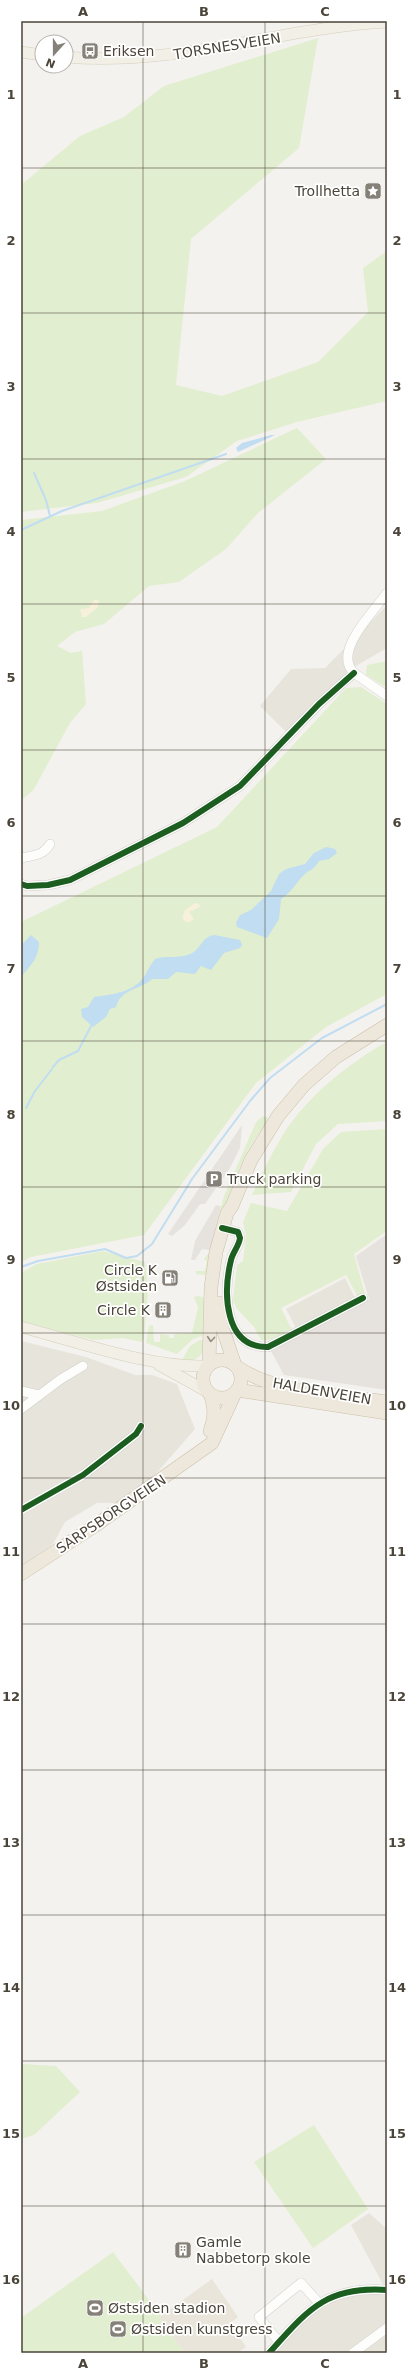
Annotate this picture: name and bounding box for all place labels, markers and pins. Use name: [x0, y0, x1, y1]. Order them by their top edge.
bus stop icon: Eriksen: [80, 41, 100, 61]
place label: Eriksen: [103, 43, 154, 59]
place icon: Trollhetta: [363, 181, 383, 201]
place label: Trollhetta: [294, 183, 360, 199]
parking icon: Truck parking: [204, 1169, 224, 1189]
place label: Truck parking: [226, 1171, 321, 1187]
place label: Circle K Østsiden: [96, 1262, 158, 1294]
fuel station icon: Circle K Østsiden: [160, 1268, 180, 1288]
building icon: Circle K: [153, 1300, 173, 1320]
place label: Circle K: [97, 1302, 151, 1318]
place label: Gamle Nabbetorp skole: [196, 2234, 311, 2266]
building icon: Gamle Nabbetorp skole: [173, 2240, 193, 2260]
sports icon: Østsiden stadion: [85, 2298, 105, 2318]
place label: Østsiden stadion: [108, 2300, 225, 2316]
sports icon: Østsiden kunstgress: [108, 2319, 128, 2339]
place label: Østsiden kunstgress: [131, 2321, 273, 2337]

